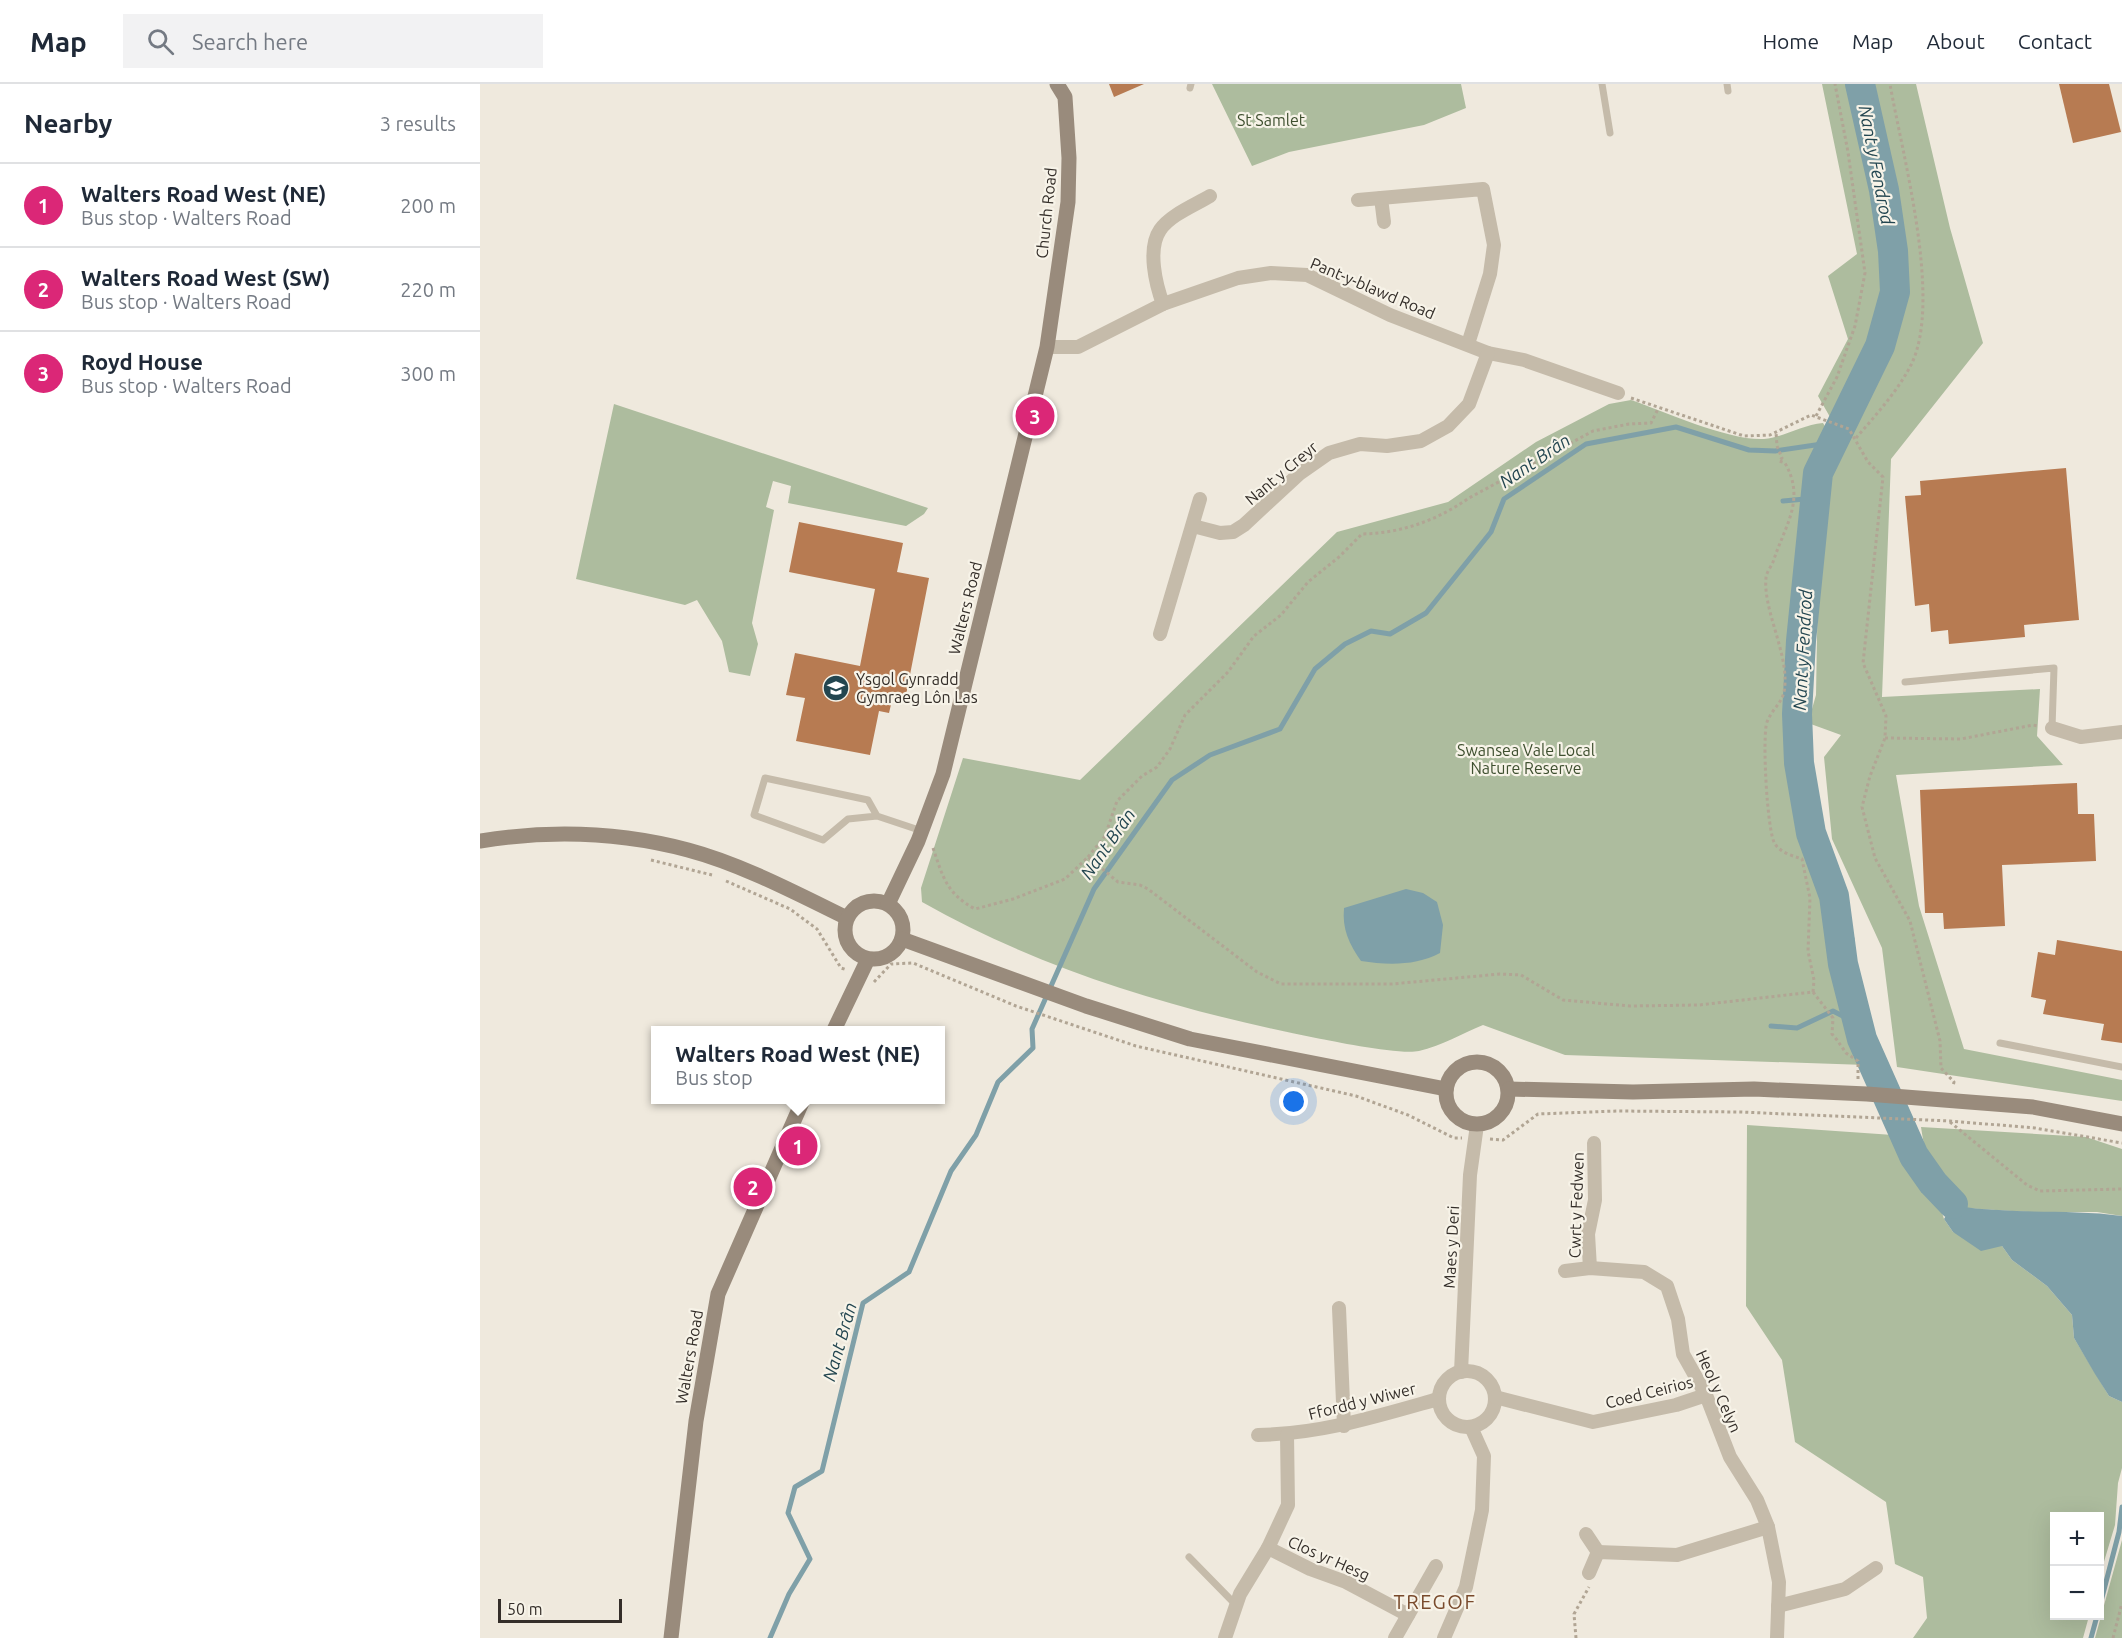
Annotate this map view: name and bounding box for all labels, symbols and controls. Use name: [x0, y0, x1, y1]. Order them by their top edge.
search box: [123, 14, 543, 68]
icon: search: [144, 25, 177, 58]
text: Map: [30, 26, 87, 57]
text: Search here: [192, 29, 308, 54]
text: Home: [1762, 29, 1819, 53]
text: Map: [1852, 29, 1893, 53]
text: About: [1926, 29, 1985, 53]
text: Contact: [2018, 29, 2092, 53]
water label: Nant y Fendrod: [1856, 104, 1899, 227]
text: Nearby: [24, 109, 112, 138]
park label: St Samlet: [1237, 111, 1306, 129]
text: 3 results: [380, 112, 456, 135]
street label: Church Road: [1032, 167, 1060, 259]
text: Walters Road West (NE): [81, 181, 326, 206]
text: 1: [38, 194, 49, 217]
text: 200 m: [400, 194, 456, 217]
text: Bus stop · Walters Road: [81, 206, 292, 229]
street label: Pant-y-blawd Road: [1308, 254, 1438, 322]
text: Walters Road West (SW): [81, 265, 330, 290]
text: 2: [38, 278, 49, 301]
text: 220 m: [400, 278, 456, 301]
text: Bus stop · Walters Road: [81, 290, 292, 313]
text: Royd House: [81, 349, 203, 374]
text: 3: [38, 362, 49, 385]
text: 300 m: [400, 362, 456, 385]
text: Bus stop · Walters Road: [81, 374, 292, 397]
pin: 3: [1016, 394, 1054, 438]
water label: Nant Brân: [1495, 429, 1574, 491]
street label: Nant y Creyr: [1241, 438, 1321, 508]
street label: Walters Road: [945, 559, 985, 657]
water label: Nant y Fendrod: [1789, 588, 1815, 711]
place label: Ysgol Gynradd Gymraeg Lôn Las: [856, 670, 978, 706]
school or university icon: Ysgol Gynradd Gymraeg Lôn Las: [821, 673, 851, 703]
park label: Swansea Vale Local Nature Reserve: [1457, 741, 1595, 777]
water label: Nant Brân: [1076, 804, 1139, 882]
popup: [651, 1026, 945, 1104]
text: Walters Road West (NE): [675, 1041, 921, 1066]
text: Bus stop: [675, 1066, 753, 1089]
your location: [1279, 1087, 1308, 1116]
pin: 1: [778, 1124, 818, 1168]
street label: Cwrt y Fedwen: [1565, 1151, 1587, 1259]
pin: 2: [734, 1164, 772, 1210]
street label: Maes y Deri: [1440, 1205, 1462, 1289]
water label: Nant Brân: [818, 1300, 860, 1383]
street label: Walters Road: [672, 1308, 706, 1406]
street label: Heol y Celyn: [1693, 1347, 1745, 1435]
street label: Coed Ceirios: [1603, 1372, 1695, 1412]
street label: Ffordd y Wiwer: [1306, 1379, 1418, 1423]
map controls: [2050, 1512, 2104, 1620]
button: +: [2050, 1512, 2104, 1566]
street label: Clos yr Hesg: [1285, 1532, 1373, 1584]
button: −: [2050, 1566, 2104, 1620]
district label: TREGOF: [1394, 1590, 1476, 1613]
scale bar: [498, 1596, 622, 1624]
text: 50 m: [507, 1600, 543, 1618]

